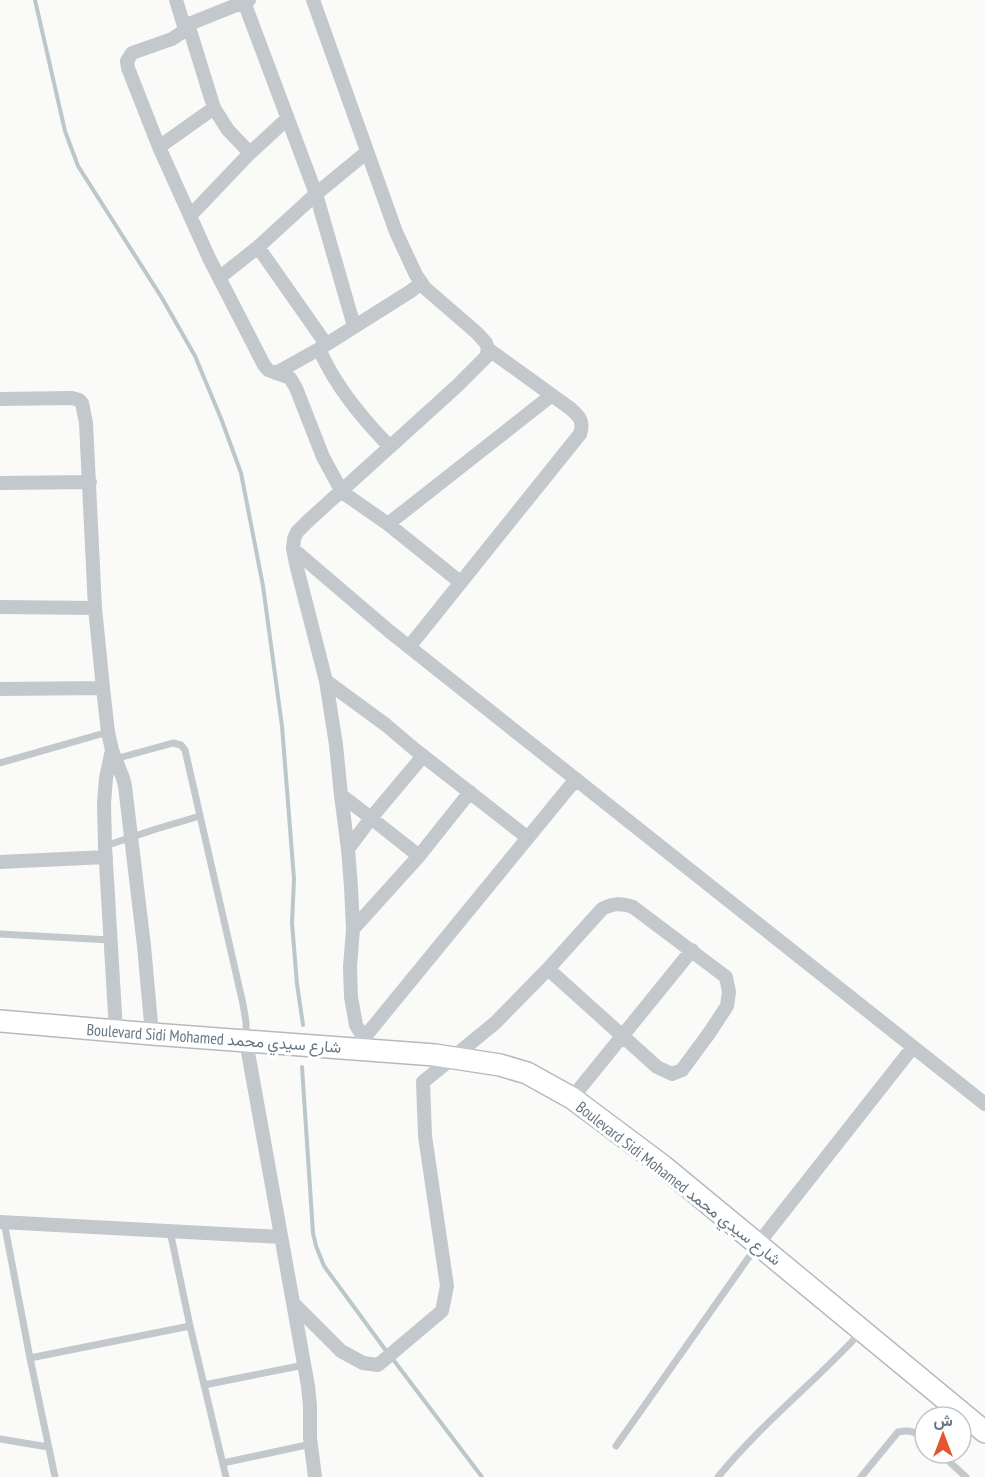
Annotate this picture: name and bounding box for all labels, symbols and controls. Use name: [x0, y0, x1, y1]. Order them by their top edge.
street label: Boulevard Sidi Mohamed شارع سيدي محمد: [86, 1019, 342, 1061]
street label: Boulevard Sidi Mohamed شارع سيدي محمد: [570, 1097, 786, 1273]
north arrow: [913, 1405, 973, 1465]
text: ش: [933, 1410, 953, 1430]

